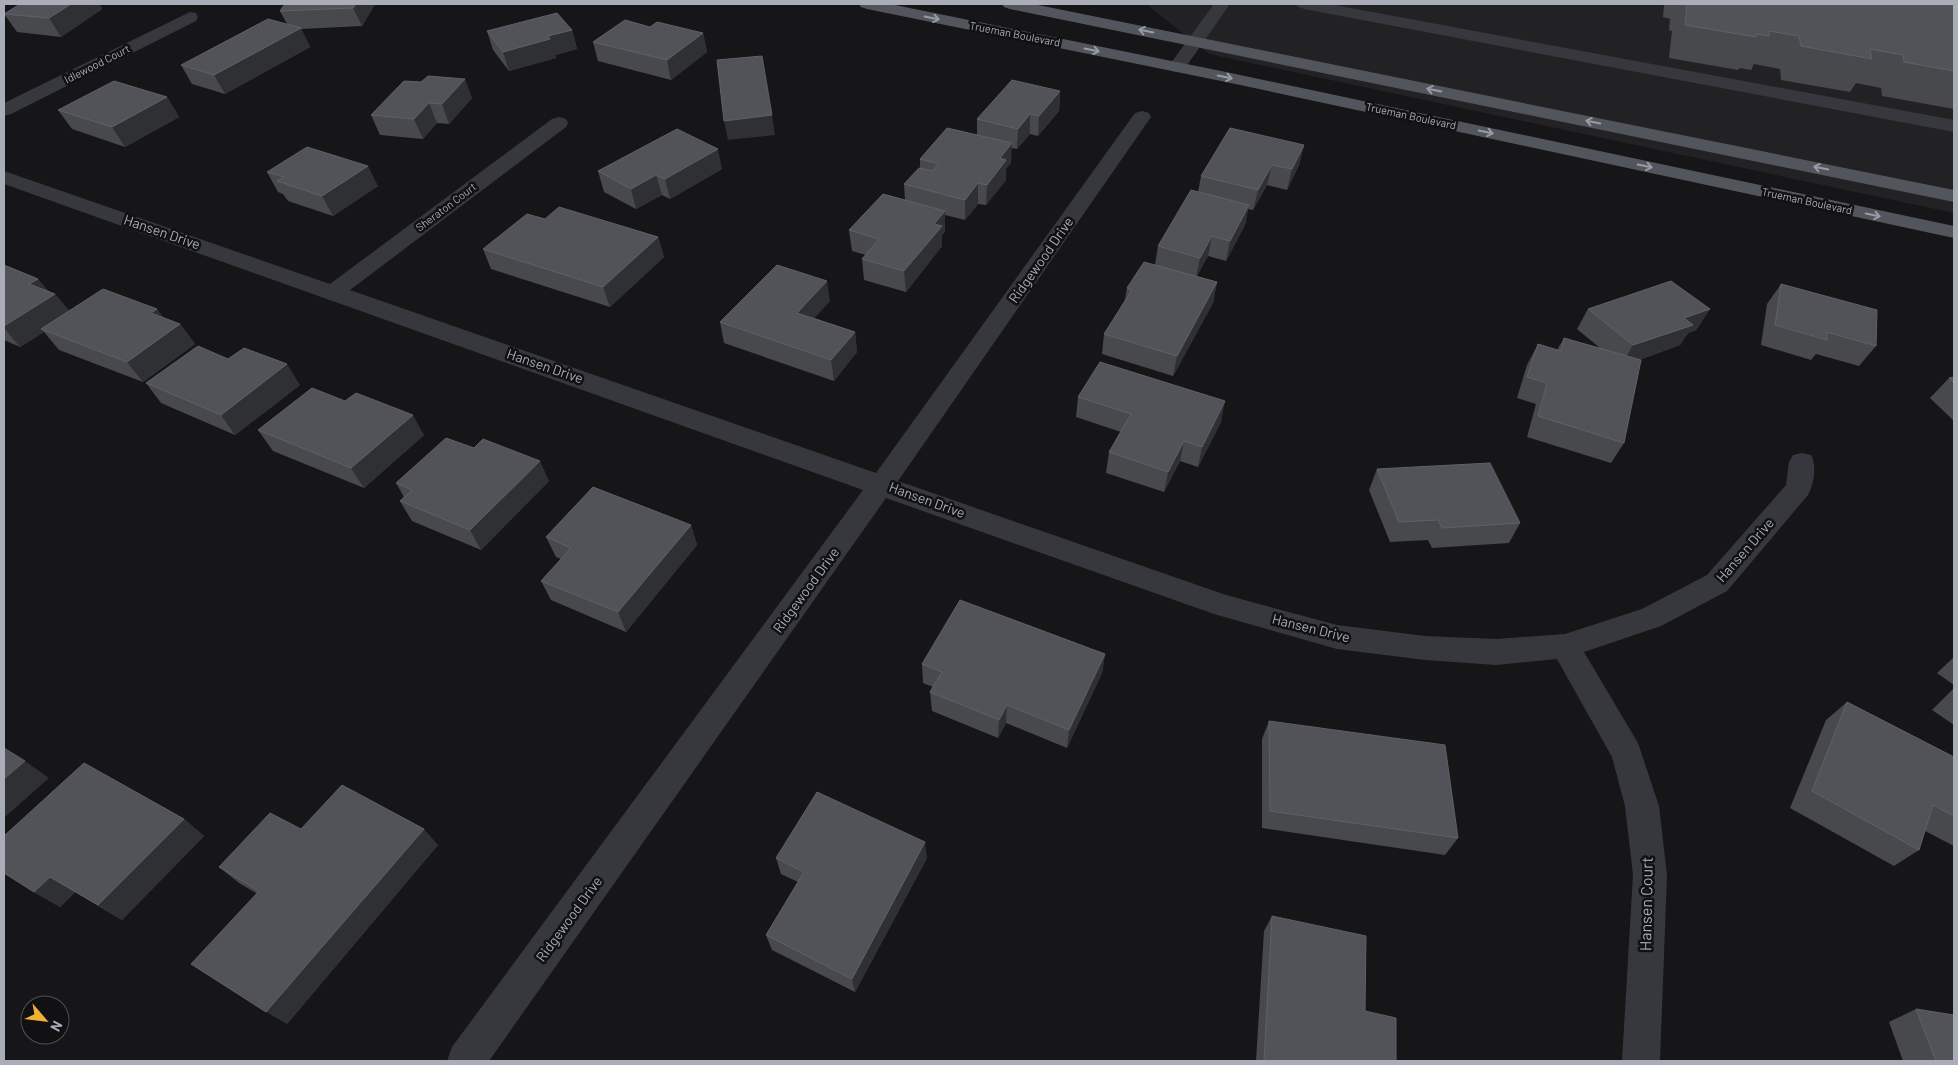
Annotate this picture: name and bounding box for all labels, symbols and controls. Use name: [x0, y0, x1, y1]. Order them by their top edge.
one-way arrow: [924, 13, 940, 23]
street label: Trueman Boulevard: [969, 18, 1061, 49]
one-way arrow: [1138, 26, 1154, 36]
street label: Idlewood Court: [62, 41, 132, 86]
one-way arrow: [1083, 45, 1099, 55]
one-way arrow: [1216, 72, 1232, 82]
one-way arrow: [1426, 84, 1442, 94]
street label: Trueman Boulevard: [1365, 100, 1457, 131]
one-way arrow: [1585, 117, 1601, 126]
one-way arrow: [1478, 128, 1494, 138]
one-way arrow: [1637, 162, 1653, 172]
one-way arrow: [1813, 163, 1829, 173]
street label: Sheraton Court: [413, 180, 479, 234]
street label: Trueman Boulevard: [1761, 185, 1853, 216]
street label: Hansen Drive: [122, 211, 203, 253]
one-way arrow: [1864, 211, 1880, 220]
street label: Ridgewood Drive: [1005, 213, 1077, 306]
street label: Hansen Drive: [505, 345, 586, 387]
street label: Hansen Drive: [887, 478, 967, 521]
street label: Hansen Drive: [1712, 514, 1777, 585]
street label: Ridgewood Drive: [769, 544, 842, 636]
street label: Hansen Drive: [1270, 610, 1352, 645]
street label: Hansen Court: [1635, 857, 1656, 951]
street label: Ridgewood Drive: [532, 873, 605, 965]
north arrow: [20, 995, 70, 1045]
text: N: [47, 1018, 67, 1034]

